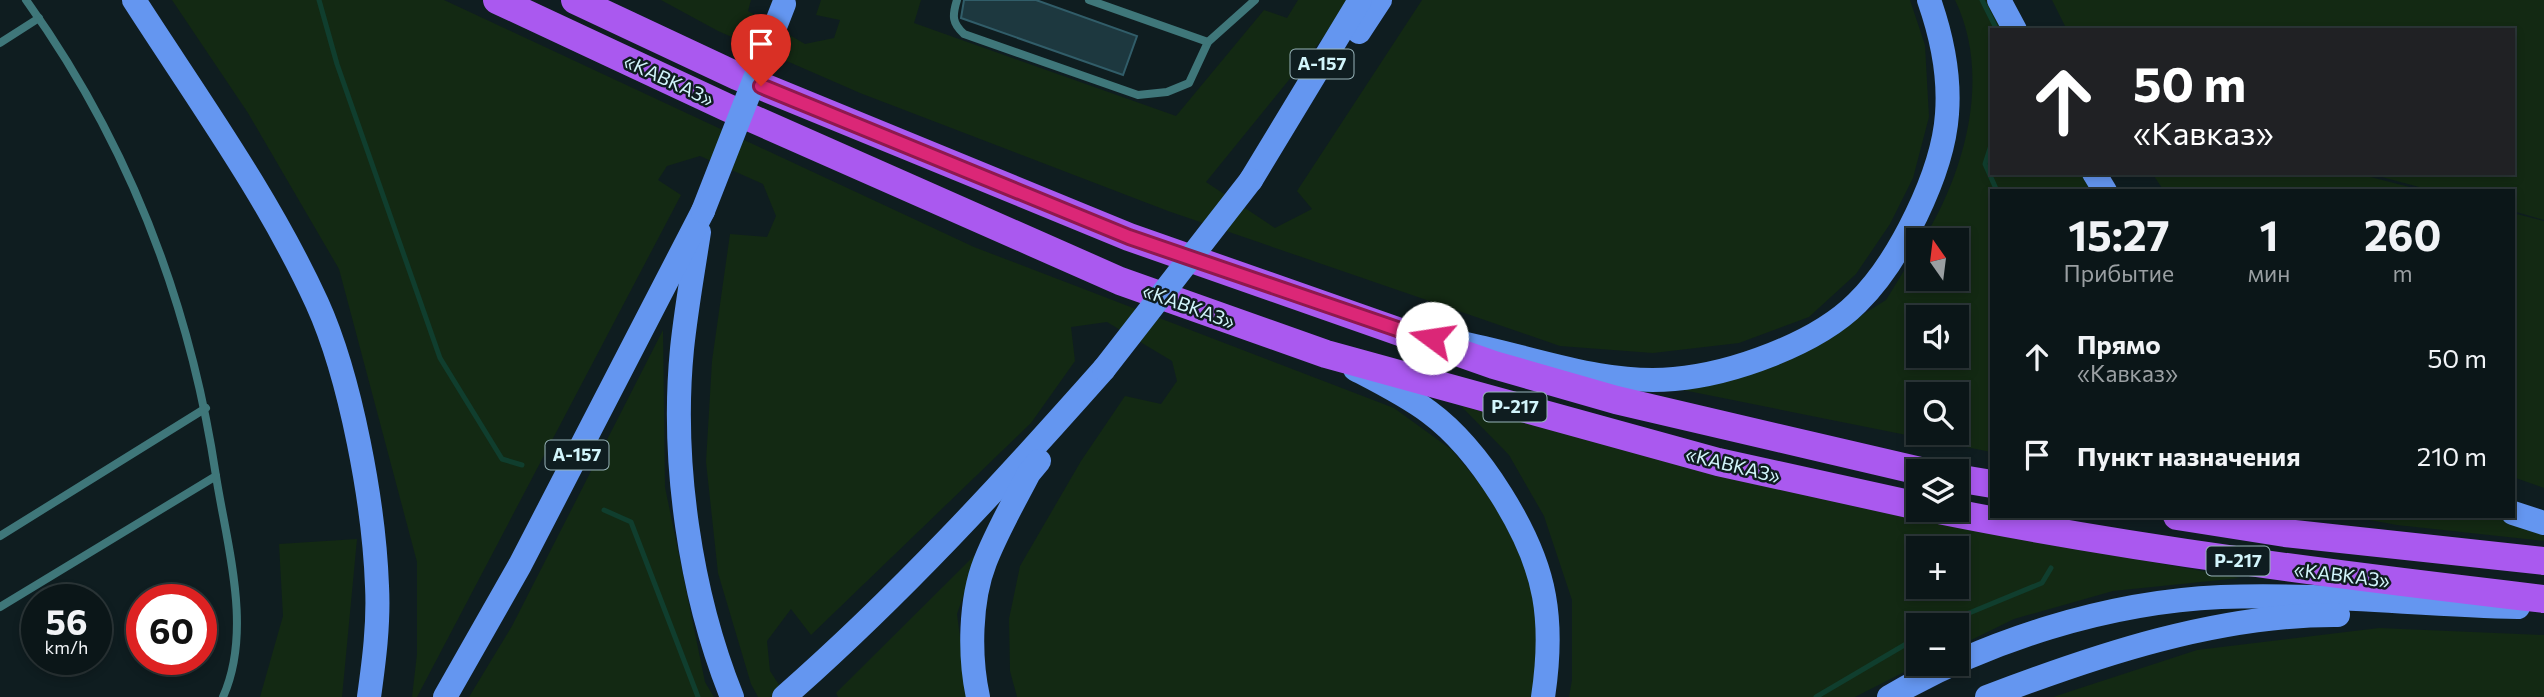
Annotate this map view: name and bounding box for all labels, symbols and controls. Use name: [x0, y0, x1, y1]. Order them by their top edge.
pin: [731, 14, 791, 86]
icon: arrive: [742, 25, 780, 63]
street label: «КАВКАЗ»: [621, 49, 718, 110]
road number: А-157: [1290, 50, 1354, 78]
text: 50 m: [2133, 52, 2246, 112]
icon: ahead: [2018, 56, 2109, 147]
text: «Кавказ»: [2133, 112, 2274, 152]
text: 15:27: [2068, 208, 2170, 260]
text: 1: [2260, 208, 2279, 260]
text: 260: [2364, 208, 2441, 260]
north arrow: [1906, 228, 1969, 290]
map controls: [1906, 228, 1969, 676]
text: Прибытие: [2064, 259, 2174, 287]
text: мин: [2248, 259, 2290, 287]
text: m: [2393, 259, 2413, 287]
street label: «КАВКАЗ»: [1140, 278, 1239, 333]
position arrow: [1395, 301, 1469, 375]
button: sound: [1906, 305, 1969, 368]
text: Прямо: [2077, 328, 2161, 359]
icon: ahead: [2018, 338, 2056, 376]
text: 50 m: [2427, 342, 2487, 373]
text: «Кавказ»: [2077, 359, 2178, 387]
button: search: [1906, 382, 1969, 445]
road number: Р-217: [1484, 393, 1546, 422]
icon: arrive: [2018, 436, 2056, 474]
road number: А-157: [546, 440, 608, 470]
text: Пункт назначения: [2077, 440, 2301, 471]
text: 210 m: [2417, 440, 2487, 471]
street label: «КАВКАЗ»: [1684, 442, 1783, 487]
button: layers: [1906, 459, 1969, 522]
button: +: [1906, 536, 1969, 599]
road number: Р-217: [2206, 546, 2270, 576]
street label: «КАВКАЗ»: [2293, 557, 2392, 592]
speed limit sign: 60: [126, 584, 217, 675]
text: 56: [45, 599, 87, 642]
button: −: [1906, 613, 1969, 676]
text: km/h: [45, 636, 88, 658]

